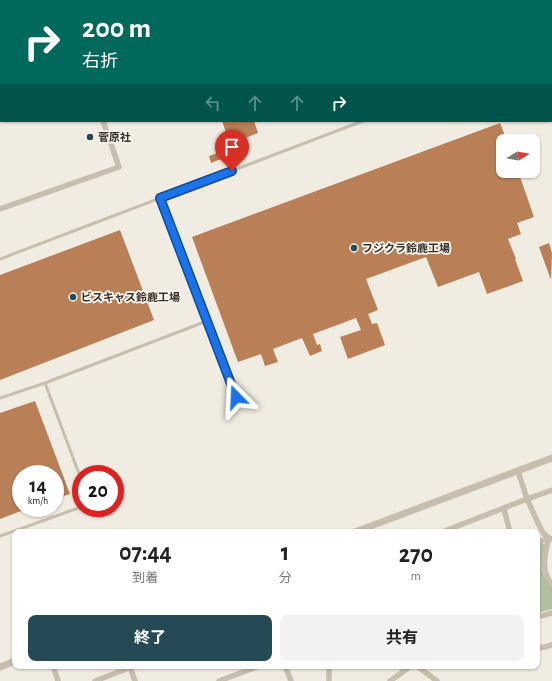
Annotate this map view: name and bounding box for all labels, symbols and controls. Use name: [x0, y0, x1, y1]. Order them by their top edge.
text: 200 m: [82, 15, 151, 43]
icon: right: [16, 16, 68, 68]
text: 右折: [82, 53, 118, 71]
icon: left: [202, 92, 224, 114]
icon: ahead: [244, 92, 266, 114]
icon: ahead: [286, 92, 308, 114]
icon: right: [328, 92, 350, 114]
pin: [215, 130, 249, 171]
place label: 菅原社: [98, 131, 131, 143]
marker: 菅原社: [85, 132, 95, 142]
north arrow: [496, 134, 540, 178]
map controls: [496, 134, 540, 178]
icon: arrive: [221, 136, 243, 158]
marker: フジクラ鈴鹿工場: [349, 243, 359, 253]
place label: フジクラ鈴鹿工場: [362, 243, 450, 254]
place label: ビスキャス鈴鹿工場: [81, 291, 180, 303]
marker: ビスキャス鈴鹿工場: [68, 292, 78, 302]
position arrow: [215, 376, 257, 418]
speed limit sign: 20: [72, 465, 124, 517]
text: 14: [29, 476, 47, 496]
text: km/h: [28, 496, 48, 506]
text: 07:44: [119, 541, 172, 565]
text: 1: [281, 541, 289, 565]
text: 270: [399, 543, 433, 567]
text: m: [411, 570, 421, 583]
text: 到着: [132, 572, 158, 585]
text: 分: [279, 572, 292, 585]
button: 終了: [28, 615, 272, 661]
button: 共有: [280, 615, 524, 661]

